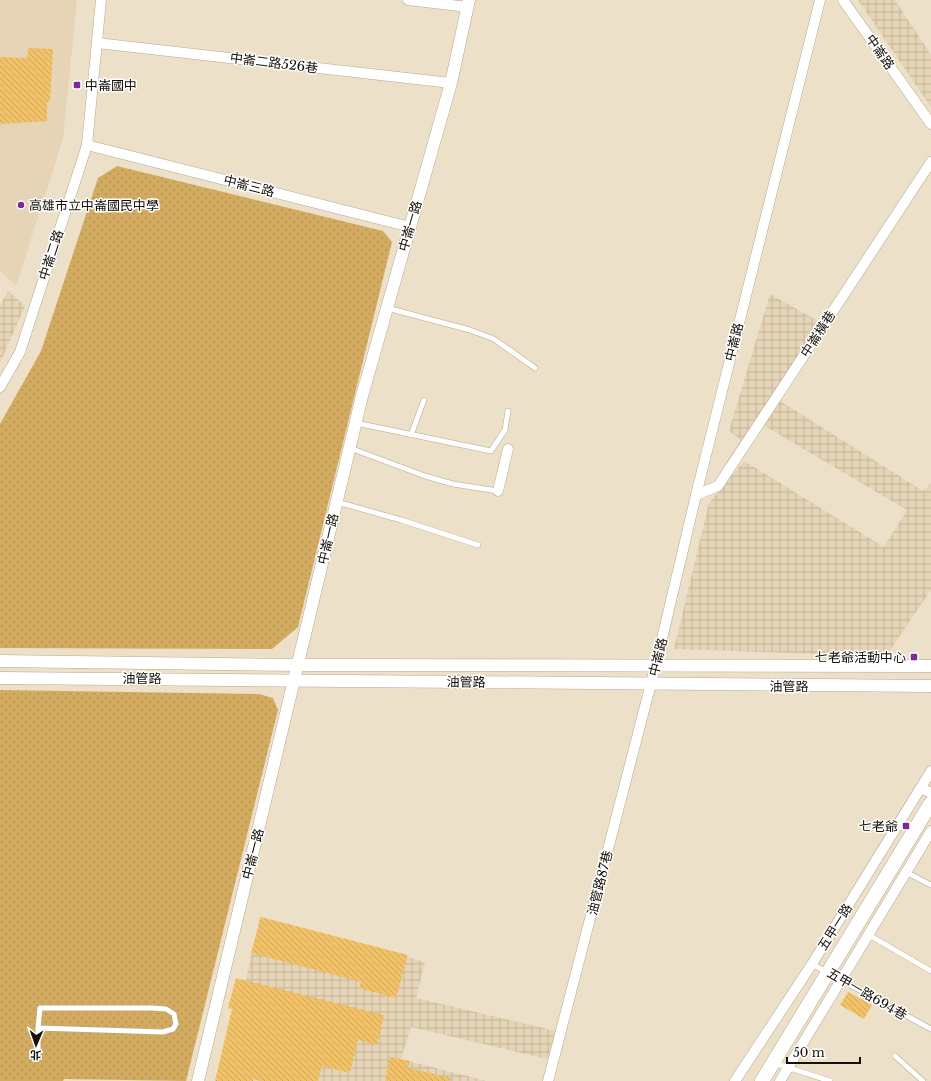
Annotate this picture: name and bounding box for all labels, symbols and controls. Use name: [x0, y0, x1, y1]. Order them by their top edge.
street label: 中崙路: [862, 31, 898, 73]
street label: 中崙二路526巷: [229, 49, 319, 77]
place label: 中崙國中: [85, 77, 137, 94]
marker: 中崙國中: [72, 80, 82, 90]
street label: 中崙三路: [222, 171, 276, 201]
place label: 高雄市立中崙國民中學: [29, 197, 159, 214]
street label: 中崙一路: [395, 199, 425, 253]
marker: 高雄市立中崙國民中學: [16, 200, 26, 210]
street label: 中崙二路: [35, 228, 67, 282]
street label: 中崙橫巷: [797, 308, 839, 360]
street label: 中崙路: [721, 321, 747, 363]
street label: 中崙一路: [314, 512, 342, 566]
street label: 中崙路: [645, 636, 671, 678]
place label: 七老爺活動中心: [815, 649, 906, 666]
marker: 七老爺活動中心: [909, 652, 919, 662]
street label: 油管路: [122, 670, 162, 687]
street label: 油管路: [446, 673, 486, 691]
street label: 油管路: [769, 678, 809, 695]
place label: 七老爺: [859, 818, 898, 835]
marker: 七老爺: [901, 821, 911, 831]
street label: 中崙一路: [238, 827, 268, 881]
street label: 油管路87巷: [584, 849, 616, 917]
street label: 五甲一路: [814, 900, 856, 954]
street label: 五甲一路694巷: [824, 964, 910, 1024]
north arrow: [16, 1025, 56, 1065]
scale bar: [787, 1039, 860, 1065]
text: 50 m: [793, 1045, 825, 1060]
text: 北: [30, 1048, 41, 1062]

